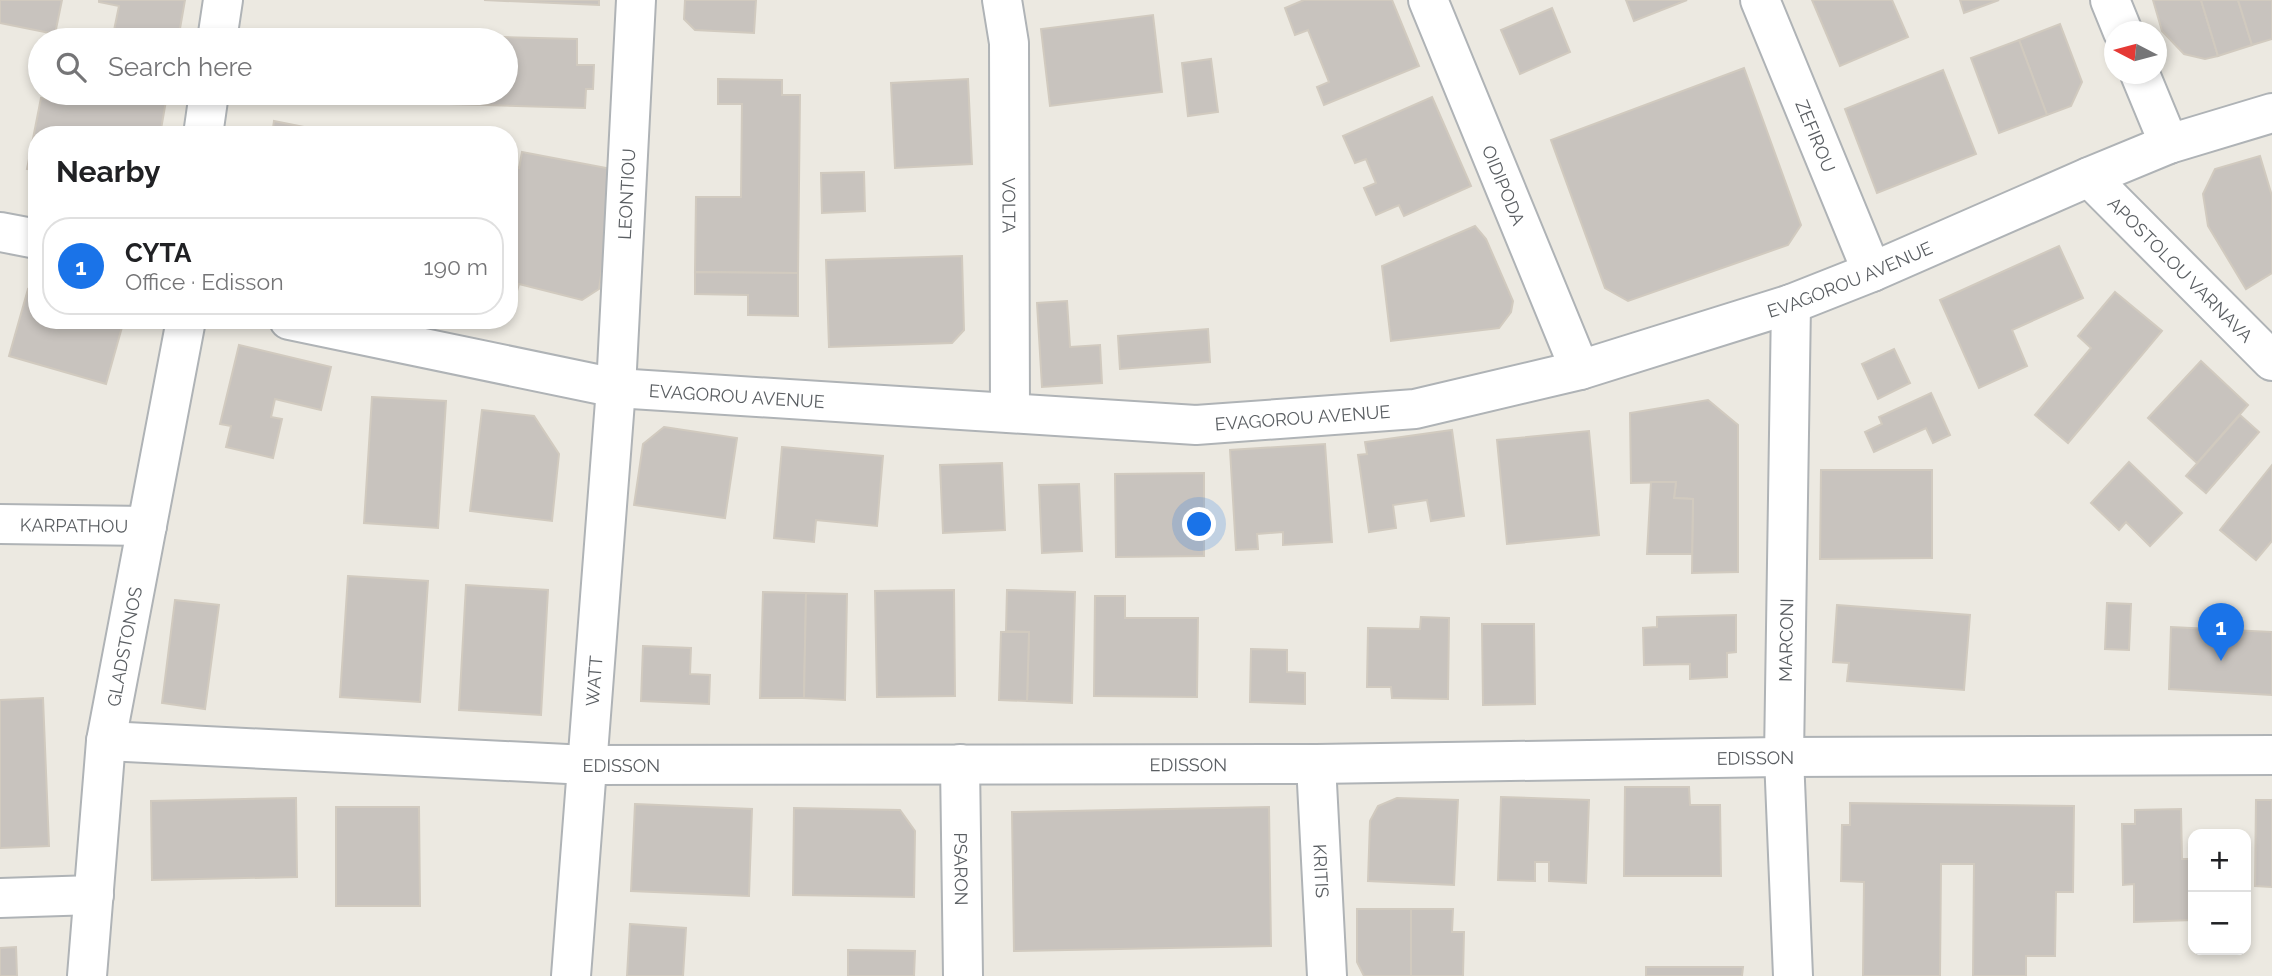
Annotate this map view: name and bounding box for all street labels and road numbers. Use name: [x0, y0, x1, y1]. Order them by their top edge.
street label: ZEFIROU: [1792, 97, 1840, 175]
street label: OIDIPODA: [1478, 142, 1530, 228]
street label: LEONTIOU: [613, 148, 639, 240]
street label: VOLTA: [999, 178, 1020, 233]
street label: APOSTOLOU VARNAVA: [2104, 192, 2257, 346]
street label: EVAGOROU AVENUE: [1765, 236, 1935, 321]
street label: EVAGOROU AVENUE: [648, 380, 825, 412]
street label: EVAGOROU AVENUE: [1214, 400, 1391, 434]
street label: KARPATHOU: [20, 514, 128, 536]
street label: GLADSTONOS: [102, 585, 146, 708]
street label: MARCONI: [1775, 598, 1797, 682]
street label: WATT: [581, 655, 606, 707]
street label: EDISSON: [1716, 746, 1794, 769]
street label: EDISSON: [583, 754, 660, 776]
street label: EDISSON: [1150, 754, 1227, 775]
street label: PSARON: [950, 832, 973, 906]
street label: KRITIS: [1310, 843, 1333, 899]

